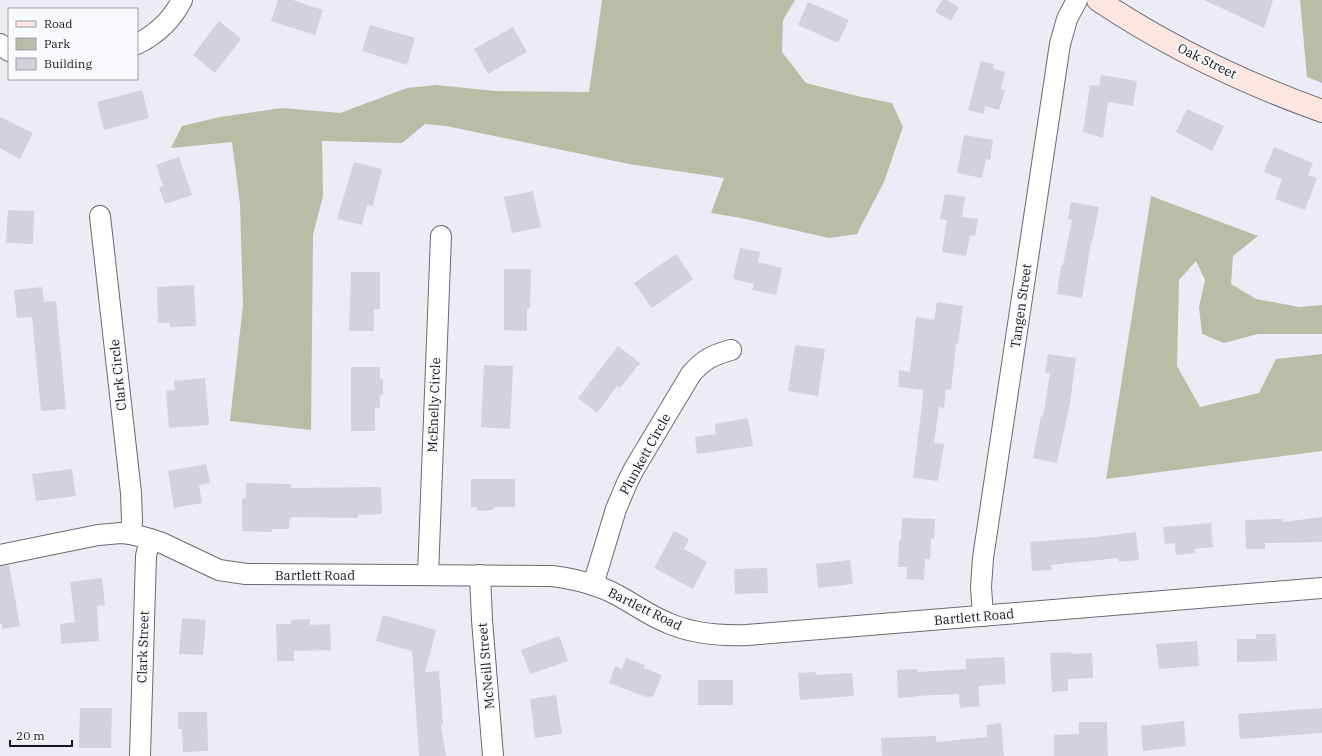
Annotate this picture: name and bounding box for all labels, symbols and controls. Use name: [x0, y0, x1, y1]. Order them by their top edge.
legend: [8, 8, 138, 80]
text: Road: [44, 16, 73, 31]
text: Park: [44, 36, 70, 51]
street label: Oak Street: [1175, 39, 1240, 83]
text: Building: [44, 56, 92, 71]
street label: Tangen Street: [1007, 262, 1035, 349]
street label: Clark Circle: [106, 338, 130, 412]
street label: McEnelly Circle: [424, 357, 444, 453]
street label: Plunkett Circle: [616, 410, 674, 498]
street label: Bartlett Road: [275, 567, 355, 584]
street label: Bartlett Road: [605, 584, 685, 634]
street label: Bartlett Road: [933, 605, 1015, 629]
street label: Clark Street: [133, 610, 153, 683]
street label: McNeill Street: [474, 622, 498, 710]
scale bar: [10, 722, 72, 748]
text: 20 m: [16, 728, 45, 743]

